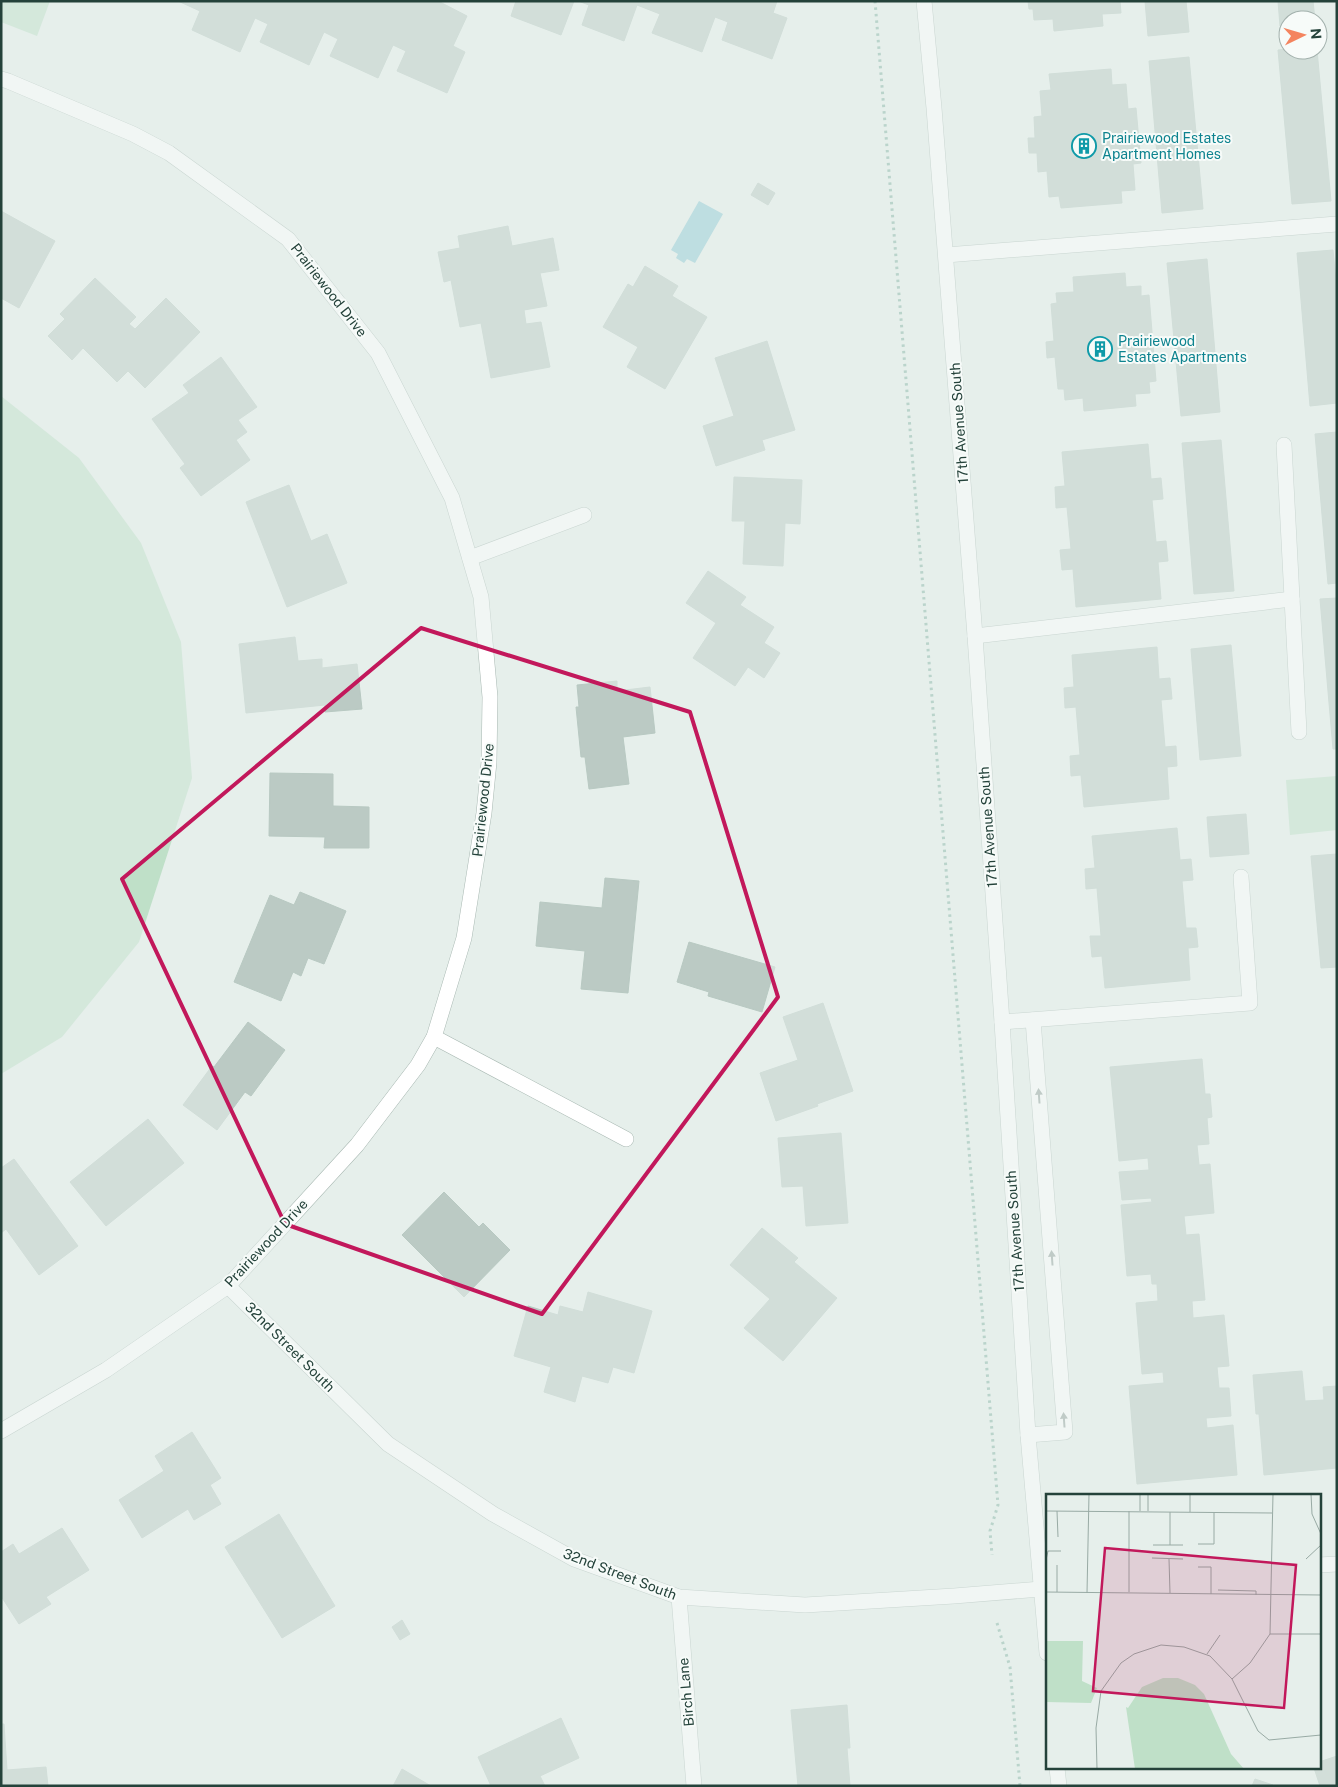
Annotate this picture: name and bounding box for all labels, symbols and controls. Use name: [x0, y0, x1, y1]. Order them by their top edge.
north arrow: [1278, 10, 1328, 60]
text: N: [1308, 28, 1324, 40]
place label: Prairiewood Estates Apartment Homes: [1102, 130, 1231, 162]
building icon: Prairiewood Estates Apartment Homes: [1071, 133, 1097, 159]
street label: Prairiewood Drive: [288, 240, 370, 340]
place label: Prairiewood Estates Apartments: [1118, 333, 1247, 365]
building icon: Prairiewood Estates Apartments: [1087, 336, 1113, 362]
street label: 17th Avenue South: [947, 362, 971, 484]
street label: Prairiewood Drive: [469, 742, 497, 858]
street label: 17th Avenue South: [976, 766, 1000, 888]
one-way arrow: [1035, 1088, 1043, 1104]
street label: 17th Avenue South: [1003, 1170, 1027, 1292]
street label: Prairiewood Drive: [221, 1196, 311, 1290]
one-way arrow: [1047, 1250, 1055, 1266]
street label: 32nd Street South: [242, 1299, 338, 1395]
one-way arrow: [1060, 1412, 1068, 1428]
inset map: [1046, 1494, 1320, 1770]
street label: 32nd Street South: [561, 1545, 679, 1603]
street label: Birch Lane: [675, 1657, 697, 1727]

